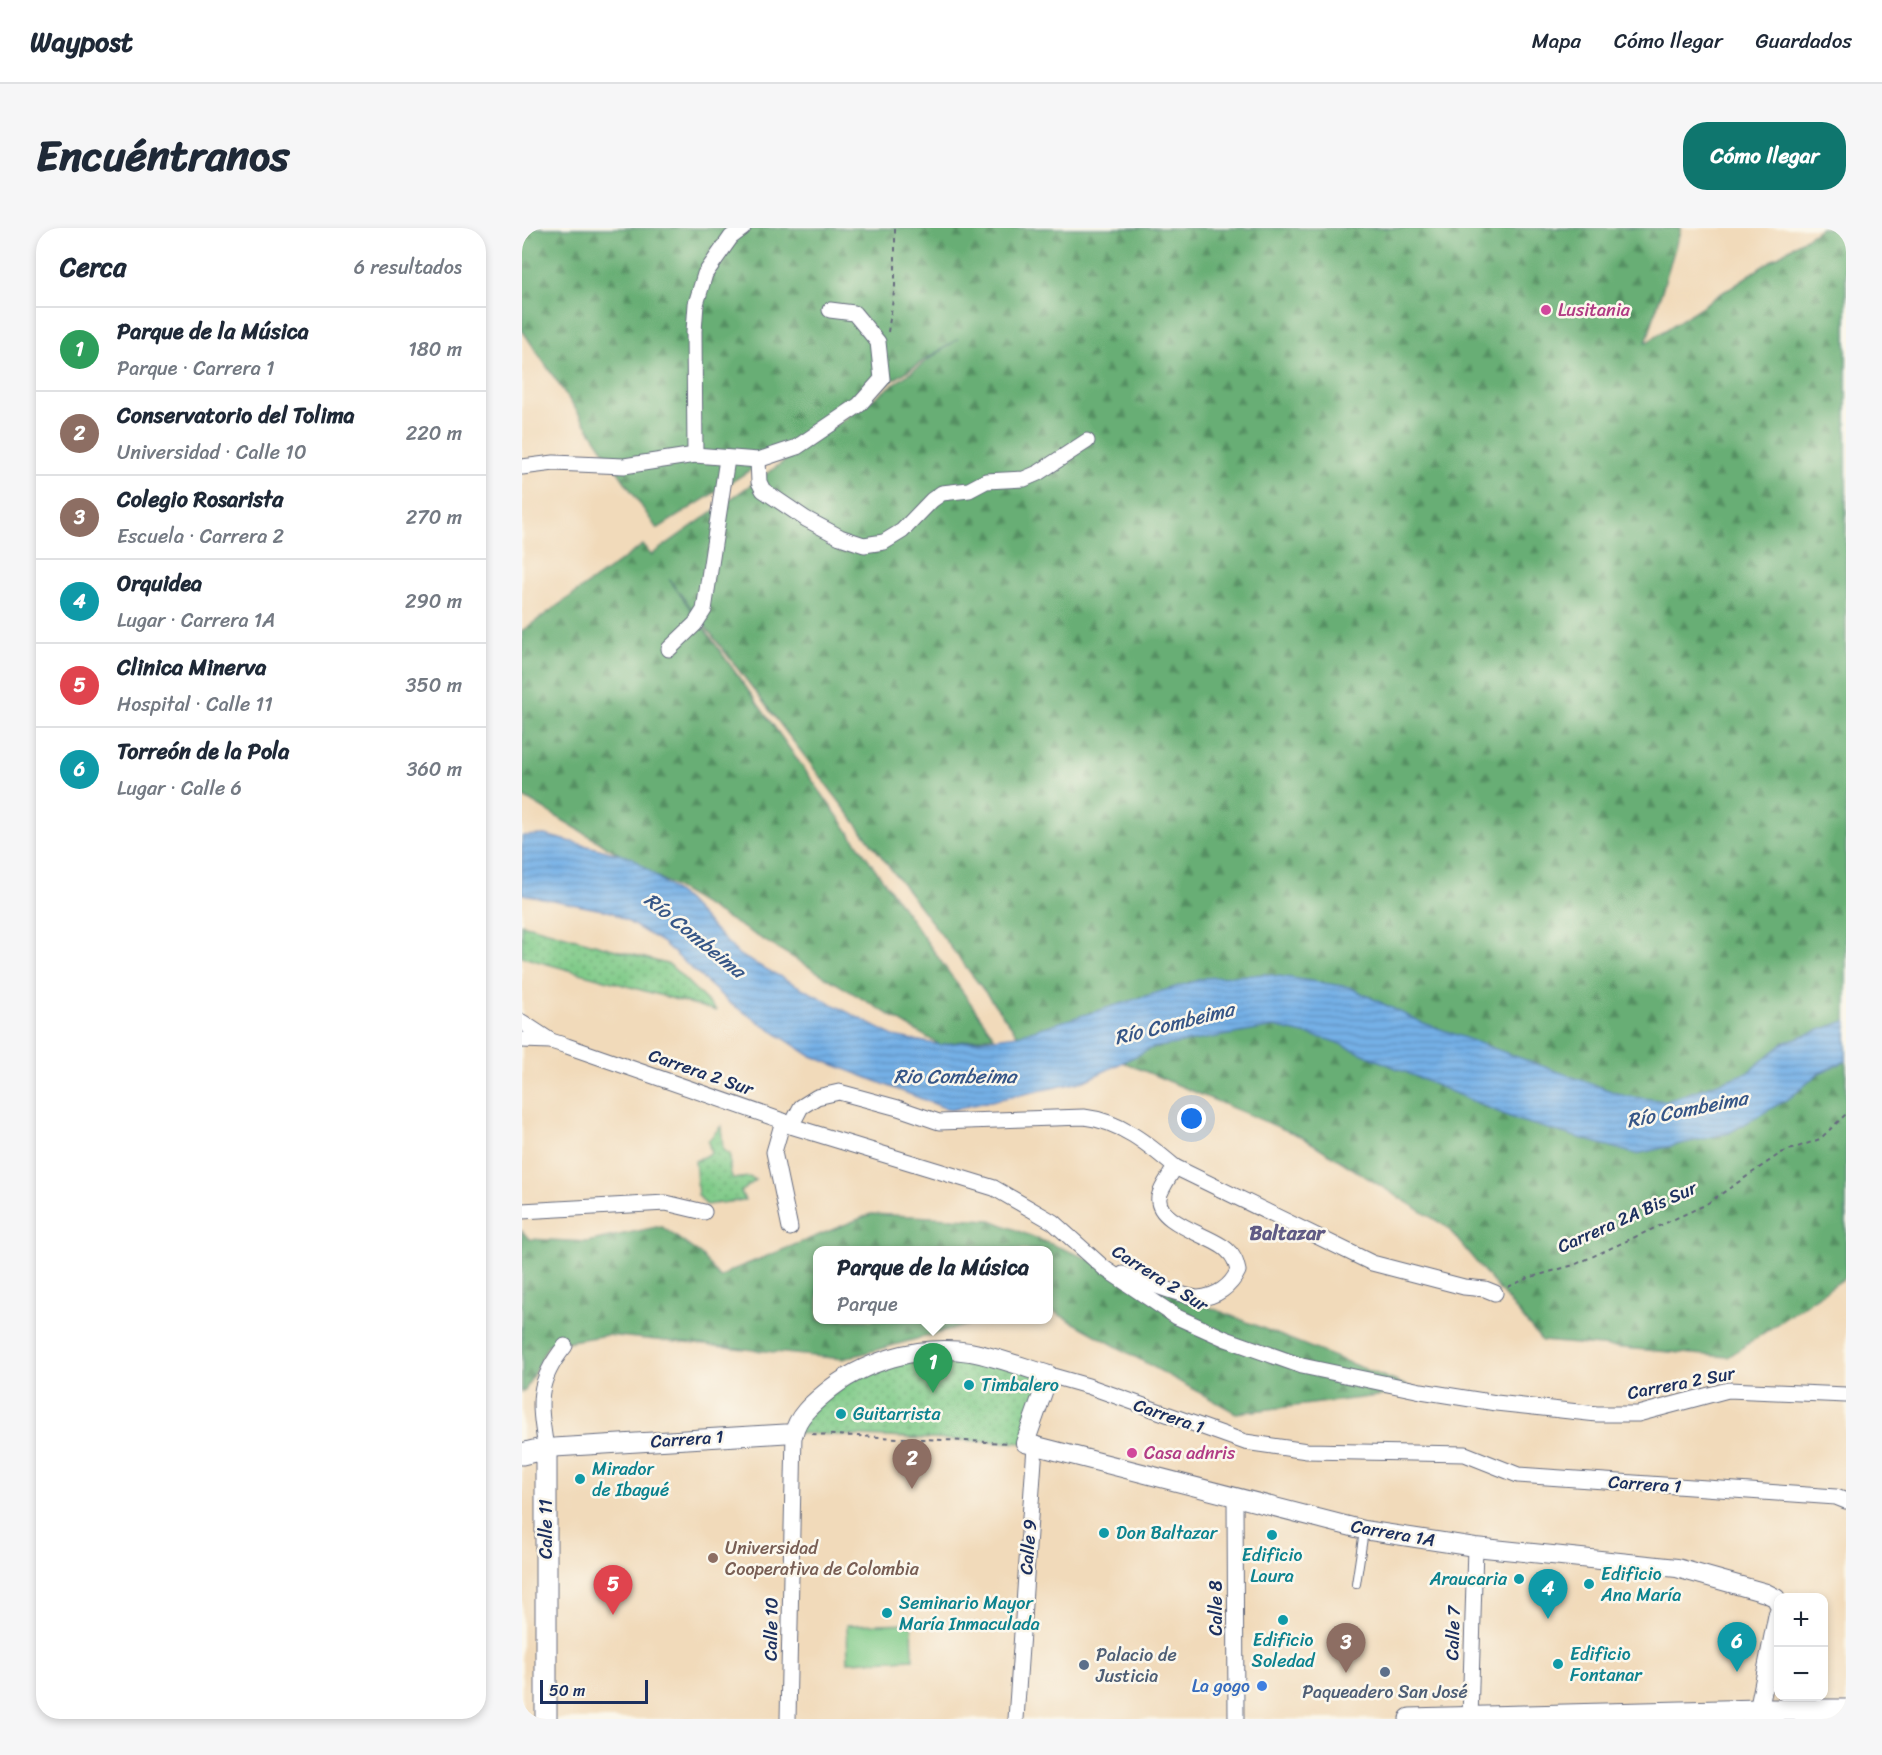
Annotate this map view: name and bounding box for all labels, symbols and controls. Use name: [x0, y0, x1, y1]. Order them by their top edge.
text: Waypost: [30, 17, 133, 66]
text: Mapa: [1532, 22, 1581, 60]
text: Cómo llegar: [1614, 22, 1723, 60]
text: Guardados: [1756, 22, 1852, 60]
text: Encuéntranos: [36, 119, 289, 193]
button: Cómo llegar: [1683, 122, 1846, 190]
text: Cerca: [60, 244, 126, 290]
text: 6 resultados: [354, 250, 462, 285]
place label: Lusitania: [1558, 294, 1631, 326]
marker: Lusitania: [1539, 303, 1553, 317]
text: Parque de la Música: [117, 312, 309, 351]
text: 1: [75, 332, 84, 367]
text: 180 m: [408, 332, 462, 367]
text: Parque · Carrera 1: [117, 351, 274, 386]
text: Conservatorio del Tolima: [117, 396, 355, 435]
text: 2: [74, 416, 85, 451]
text: 220 m: [406, 416, 462, 451]
text: Universidad · Calle 10: [117, 435, 307, 470]
text: Colegio Rosarista: [117, 480, 283, 519]
text: 3: [74, 500, 85, 535]
text: 270 m: [406, 500, 462, 535]
text: Escuela · Carrera 2: [117, 519, 284, 554]
text: Orquidea: [117, 564, 202, 603]
text: 4: [73, 584, 86, 619]
text: 290 m: [405, 584, 462, 619]
text: Lugar · Carrera 1A: [117, 603, 275, 638]
text: Clinica Minerva: [117, 648, 266, 687]
text: 5: [73, 668, 86, 703]
text: 350 m: [406, 668, 462, 703]
text: Hospital · Calle 11: [117, 687, 273, 722]
text: Torreón de la Pola: [117, 732, 289, 771]
text: 6: [74, 752, 85, 787]
text: 360 m: [406, 752, 462, 787]
text: Lugar · Calle 6: [117, 771, 242, 806]
water label: Río Combeima: [636, 883, 756, 989]
water label: Río Combeima: [1111, 991, 1241, 1055]
street label: Carrera 2 Sur: [644, 1039, 759, 1105]
water label: Rio Combeima: [894, 1059, 1018, 1094]
water label: Río Combeima: [1624, 1080, 1753, 1138]
your location: [1177, 1104, 1206, 1133]
street label: Carrera 2A Bis Sur: [1552, 1171, 1703, 1262]
district label: Baltazar: [1250, 1216, 1326, 1251]
street label: Carrera 2 Sur: [1105, 1236, 1216, 1321]
popup: [813, 1246, 1053, 1324]
text: Parque de la Música: [837, 1248, 1029, 1287]
text: Parque: [837, 1287, 898, 1322]
pin: 1: [914, 1344, 952, 1393]
street label: Carrera 2 Sur: [1625, 1357, 1739, 1409]
place label: Timbalero: [981, 1369, 1059, 1401]
marker: Timbalero: [962, 1378, 976, 1392]
street label: Carrera 1: [1129, 1389, 1209, 1443]
place label: Guitarrista: [853, 1398, 942, 1430]
marker: Guitarrista: [834, 1407, 848, 1421]
street label: Carrera 1: [649, 1420, 725, 1458]
place label: Casa adnris: [1144, 1437, 1236, 1469]
pin: 2: [892, 1440, 932, 1489]
marker: Casa adnris: [1125, 1446, 1139, 1460]
place label: Mirador de Ibagué: [592, 1453, 669, 1506]
street label: Carrera 1: [1607, 1465, 1683, 1503]
marker: Mirador de Ibagué: [573, 1472, 587, 1486]
street label: Calle 11: [530, 1499, 562, 1559]
street label: Carrera 1A: [1348, 1510, 1438, 1556]
place label: Don Baltazar: [1116, 1517, 1219, 1549]
street label: Calle 9: [1010, 1518, 1046, 1576]
marker: Don Baltazar: [1097, 1526, 1111, 1540]
marker: Edificio Laura: [1265, 1528, 1279, 1542]
place label: Universidad Cooperativa de Colombia: [725, 1532, 920, 1585]
place label: Edificio Laura: [1242, 1539, 1302, 1592]
marker: Universidad Cooperativa de Colombia: [706, 1551, 720, 1565]
place label: Edificio Ana María: [1600, 1558, 1681, 1611]
place label: Araucaria: [1429, 1563, 1508, 1595]
pin: 5: [594, 1566, 632, 1615]
pin: 4: [1528, 1570, 1568, 1619]
marker: Araucaria: [1512, 1572, 1526, 1586]
marker: Edificio Ana María: [1582, 1577, 1596, 1591]
street label: Calle 8: [1200, 1580, 1232, 1636]
place label: Seminario Mayor María Inmaculada: [899, 1587, 1040, 1640]
map controls: [1774, 1593, 1828, 1701]
button: +: [1774, 1593, 1828, 1647]
street label: Calle 10: [754, 1597, 788, 1661]
street label: Calle 7: [1436, 1603, 1470, 1661]
marker: Seminario Mayor María Inmaculada: [880, 1606, 894, 1620]
marker: Edificio Soledad: [1276, 1613, 1290, 1627]
pin: 6: [1718, 1622, 1756, 1672]
place label: Edificio Soledad: [1252, 1624, 1316, 1677]
pin: 3: [1326, 1624, 1366, 1673]
place label: Edificio Fontanar: [1570, 1638, 1643, 1691]
place label: Palacio de Justicia: [1095, 1639, 1177, 1692]
button: −: [1774, 1647, 1828, 1701]
marker: Edificio Fontanar: [1551, 1657, 1565, 1671]
marker: Palacio de Justicia: [1077, 1658, 1091, 1672]
marker: Paqueadero San José: [1378, 1665, 1392, 1679]
place label: La gogo: [1192, 1670, 1250, 1702]
text: 50 m: [549, 1676, 585, 1705]
place label: Paqueadero San José: [1302, 1676, 1468, 1708]
scale bar: [540, 1677, 648, 1704]
marker: La gogo: [1255, 1679, 1269, 1693]

